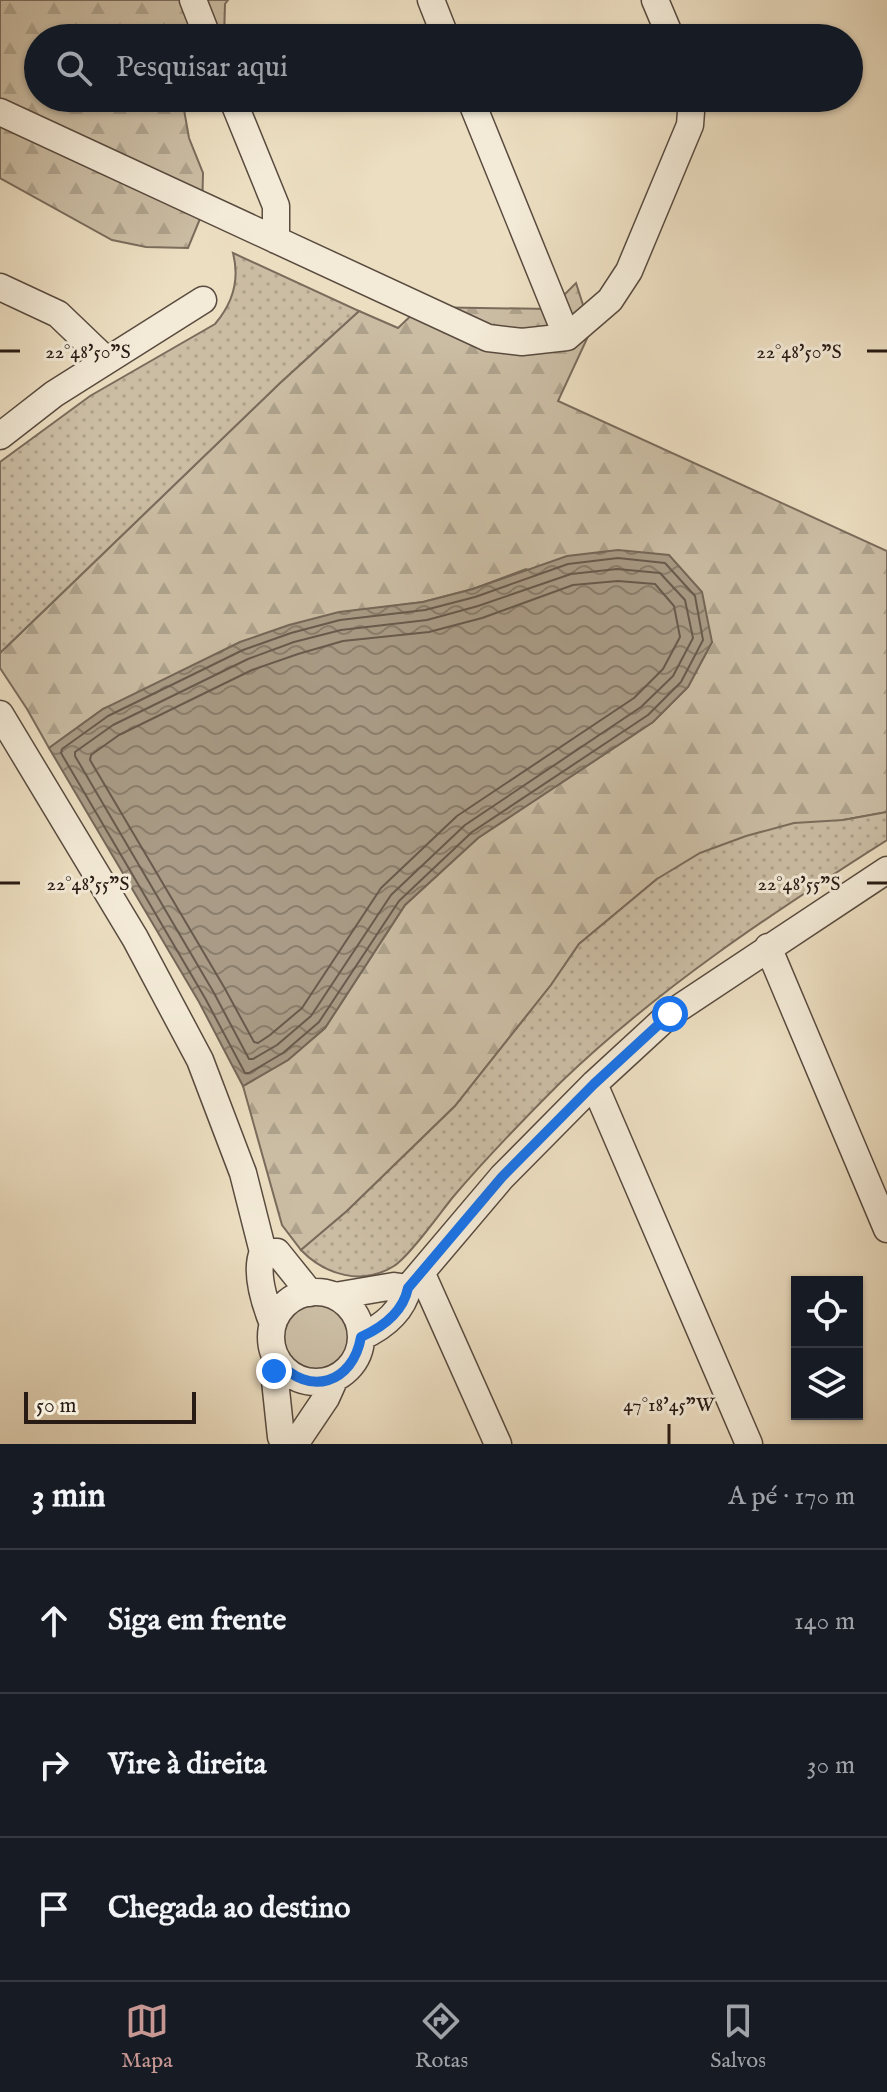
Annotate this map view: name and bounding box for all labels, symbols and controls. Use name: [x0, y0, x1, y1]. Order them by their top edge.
search box: [24, 24, 863, 112]
icon: search: [52, 46, 96, 90]
text: Pesquisar aqui: [116, 49, 288, 87]
text: 22°48'50"S: [45, 340, 131, 365]
text: 22°48'50"S: [756, 340, 842, 365]
text: 22°48'55"S: [47, 872, 129, 897]
text: 22°48'55"S: [758, 872, 840, 897]
route start: [652, 996, 688, 1032]
map controls: [791, 1276, 863, 1420]
button: locate: [791, 1276, 863, 1348]
button: layers: [791, 1348, 863, 1420]
route end: [256, 1353, 292, 1389]
scale bar: [24, 1388, 196, 1424]
text: 50 m: [36, 1392, 77, 1420]
text: 47°18'45"W: [623, 1393, 716, 1418]
text: 3 min: [32, 1475, 106, 1518]
text: A pé · 170 m: [728, 1480, 855, 1513]
icon: ahead: [32, 1599, 76, 1643]
text: Siga em frente: [108, 1602, 286, 1640]
text: 140 m: [794, 1605, 855, 1638]
icon: right: [32, 1743, 76, 1787]
text: Vire à direita: [108, 1746, 267, 1784]
text: 30 m: [807, 1749, 855, 1782]
icon: arrive: [32, 1887, 76, 1931]
text: Chegada ao destino: [108, 1890, 350, 1928]
tab: Mapa: [121, 1999, 173, 2075]
tab: Rotas: [415, 1999, 468, 2075]
tab: Salvos: [710, 1999, 766, 2075]

